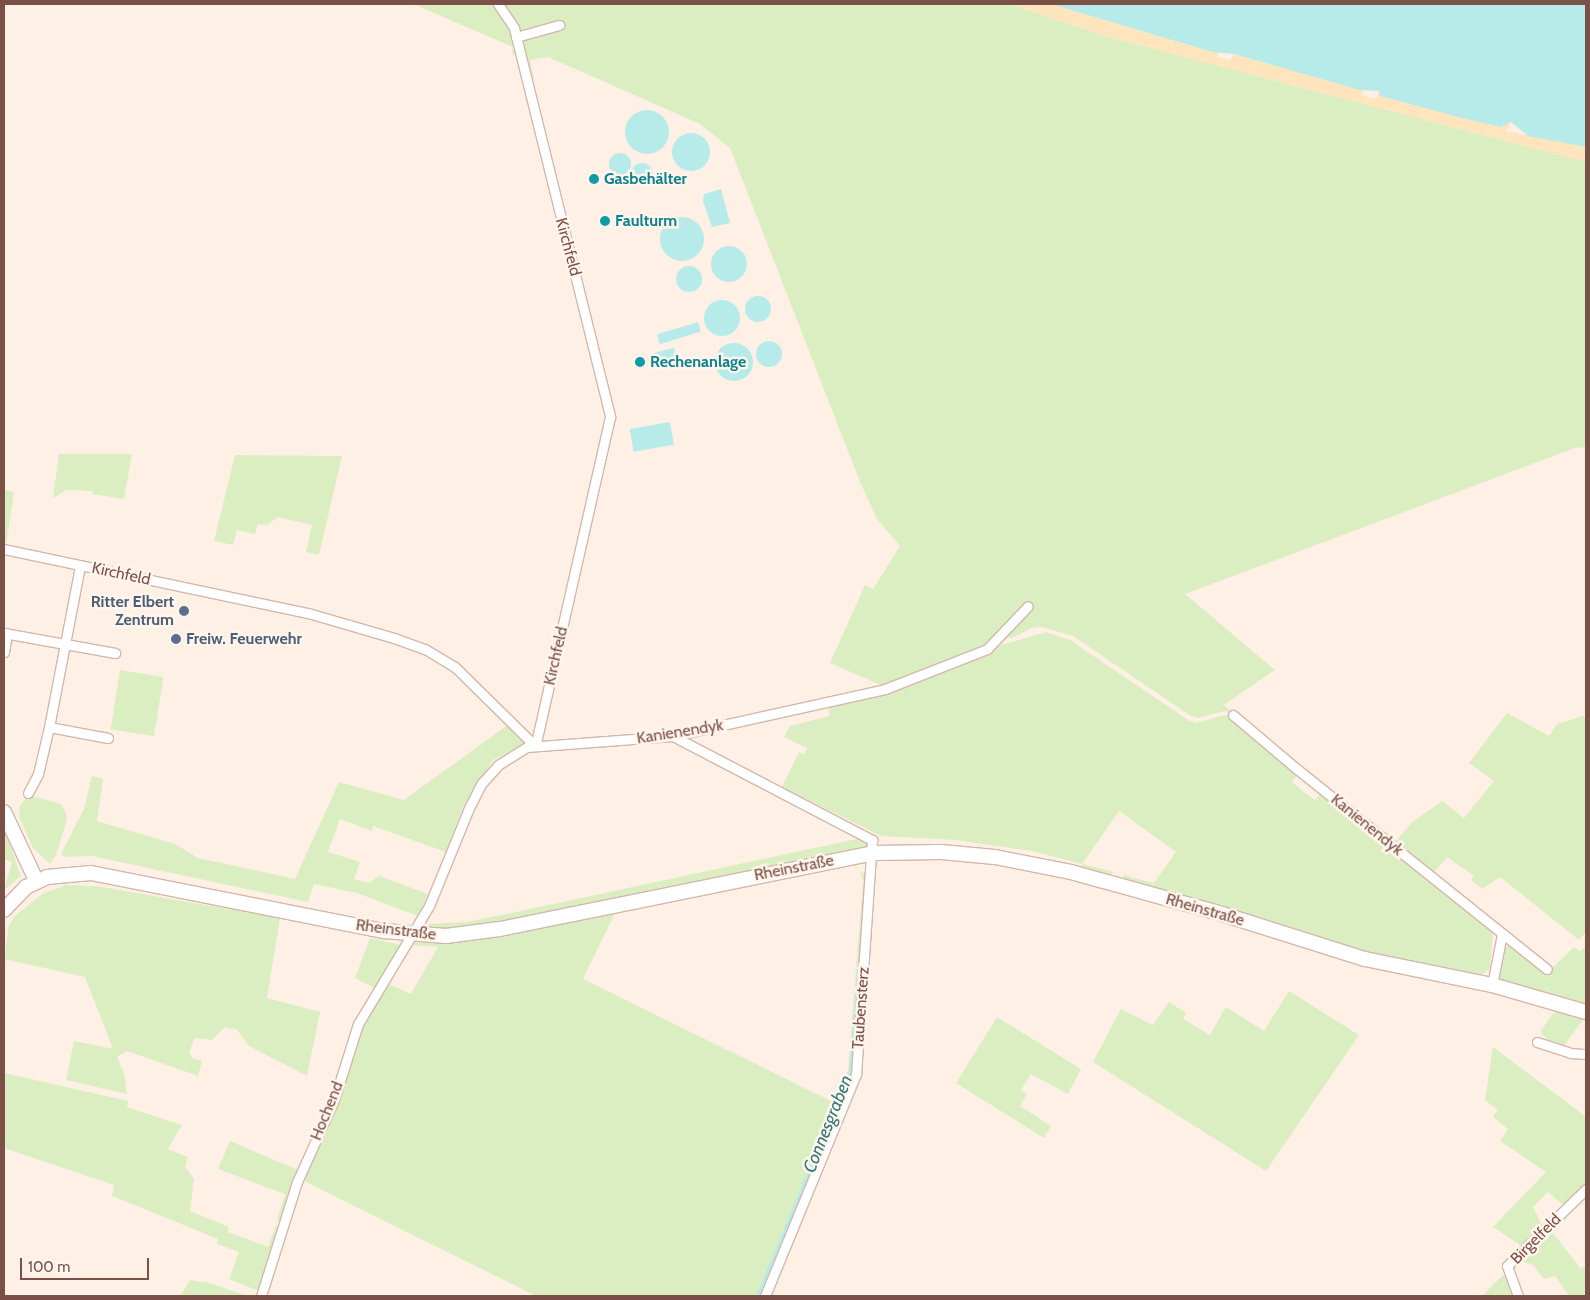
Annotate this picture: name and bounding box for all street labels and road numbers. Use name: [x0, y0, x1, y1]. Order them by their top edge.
street label: Kirchfeld: [551, 216, 585, 278]
street label: Kirchfeld: [90, 558, 152, 590]
street label: Kirchfeld: [540, 625, 572, 687]
street label: Kanienendyk: [635, 716, 725, 748]
street label: Kanienendyk: [1327, 790, 1407, 860]
street label: Rheinstraße: [753, 851, 835, 885]
street label: Rheinstraße: [1164, 890, 1246, 930]
street label: Rheinstraße: [355, 916, 437, 944]
street label: Taubensterz: [849, 966, 873, 1050]
street label: Hochend: [307, 1079, 347, 1143]
street label: Birgelfeld: [1507, 1210, 1565, 1268]

